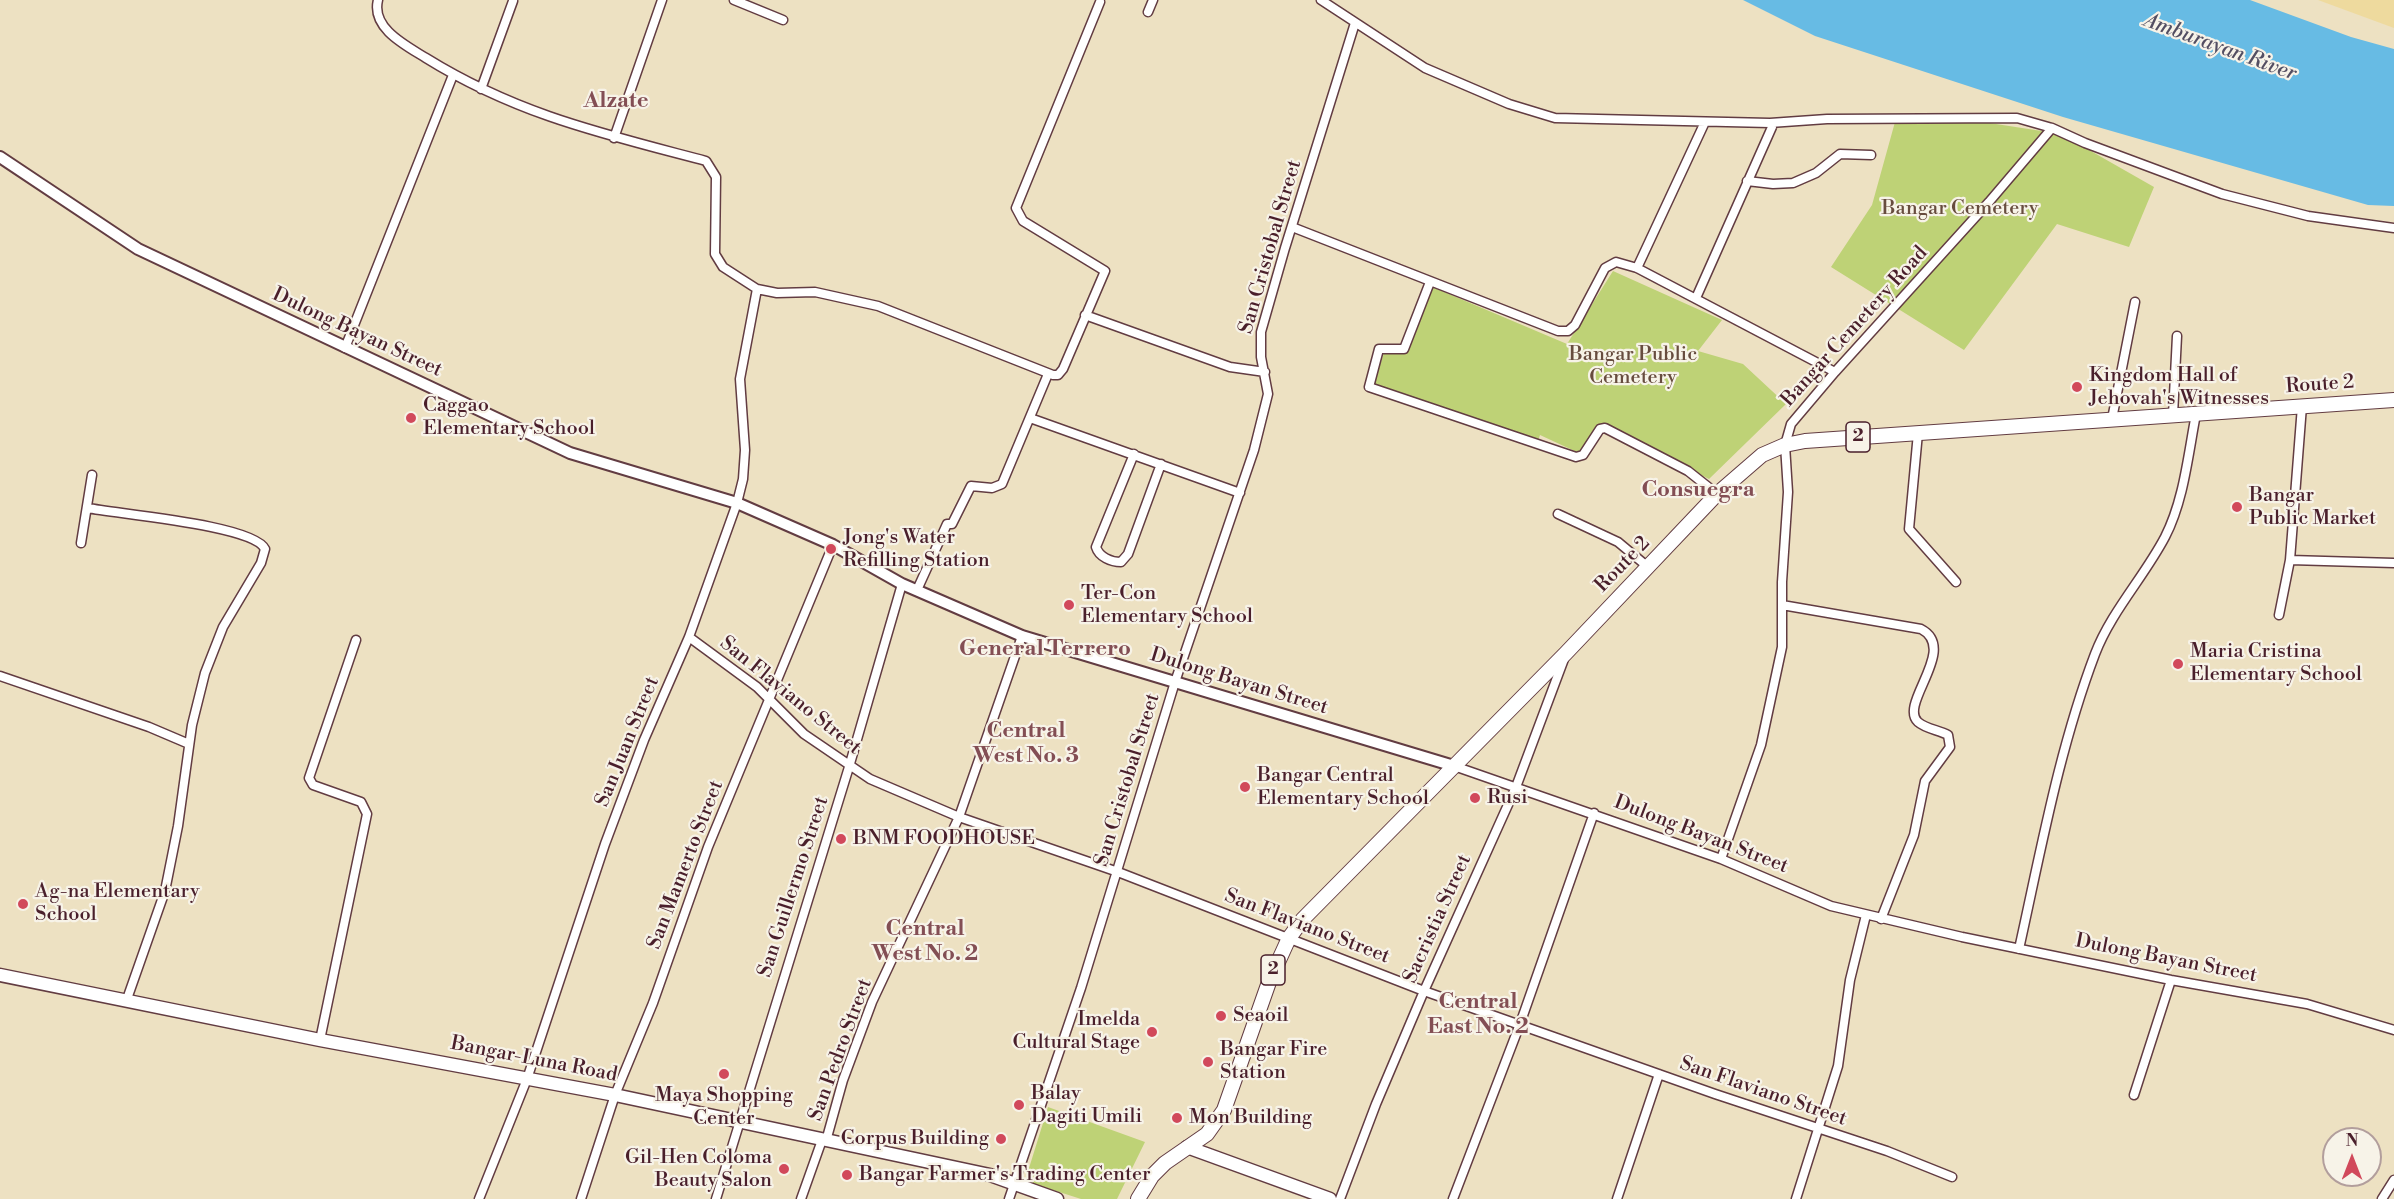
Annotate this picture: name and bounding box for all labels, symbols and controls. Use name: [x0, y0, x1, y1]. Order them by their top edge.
water label: Amburayan River: [2140, 9, 2300, 87]
district label: Alzate: [584, 89, 648, 115]
street label: San Cristobal Street: [1235, 157, 1307, 337]
park label: Bangar Cemetery: [1882, 197, 2038, 221]
street label: Bangar Cemetery Road: [1777, 242, 1933, 412]
street label: Dulong Bayan Street: [268, 283, 446, 383]
park label: Bangar Public Cemetery: [1569, 343, 1697, 390]
place label: Kingdom Hall of Jehovah's Witnesses: [2089, 364, 2269, 411]
street label: Route 2: [2285, 371, 2355, 399]
marker: Kingdom Hall of Jehovah's Witnesses: [2070, 380, 2084, 394]
place label: Caggao Elementary School: [423, 394, 595, 441]
marker: Caggao Elementary School: [404, 411, 418, 425]
road number: 2: [1846, 422, 1870, 452]
district label: Consuegra: [1641, 478, 1755, 504]
place label: Bangar Public Market: [2249, 484, 2376, 531]
marker: Bangar Public Market: [2230, 500, 2244, 514]
place label: Jong's Water Refilling Station: [843, 526, 990, 573]
street label: Route 2: [1590, 532, 1656, 598]
marker: Jong's Water Refilling Station: [824, 542, 838, 556]
place label: Ter-Con Elementary School: [1081, 582, 1253, 629]
marker: Ter-Con Elementary School: [1062, 598, 1076, 612]
street label: San Flaviano Street: [714, 632, 866, 760]
district label: General Terrero: [959, 637, 1131, 663]
place label: Maria Cristina Elementary School: [2190, 640, 2362, 687]
street label: Dulong Bayan Street: [1147, 644, 1331, 720]
marker: Maria Cristina Elementary School: [2171, 657, 2185, 671]
street label: San Juan Street: [591, 673, 665, 811]
street label: San Cristobal Street: [1090, 690, 1166, 870]
district label: Central West No. 3: [973, 719, 1079, 770]
place label: Bangar Central Elementary School: [1257, 764, 1429, 811]
street label: San Mamerto Street: [643, 777, 729, 953]
marker: Bangar Central Elementary School: [1238, 780, 1252, 794]
place label: Rusi: [1487, 786, 1528, 810]
marker: Rusi: [1468, 791, 1482, 805]
street label: Dulong Bayan Street: [1611, 791, 1791, 879]
street label: San Guillermo Street: [753, 794, 835, 980]
place label: BNM FOODHOUSE: [853, 827, 1035, 851]
marker: BNM FOODHOUSE: [834, 832, 848, 846]
street label: Sacristia Street: [1399, 851, 1477, 987]
place label: Ag-na Elementary School: [35, 880, 200, 927]
street label: San Flaviano Street: [1221, 884, 1393, 970]
marker: Ag-na Elementary School: [16, 897, 30, 911]
district label: Central West No. 2: [872, 917, 978, 968]
street label: Dulong Bayan Street: [2073, 930, 2259, 988]
road number: 2: [1261, 955, 1285, 985]
street label: San Pedro Street: [804, 976, 878, 1124]
district label: Central East No. 2: [1427, 990, 1529, 1042]
place label: Seaoil: [1233, 1004, 1288, 1028]
place label: Imelda Cultural Stage: [1013, 1008, 1140, 1055]
marker: Seaoil: [1214, 1009, 1228, 1023]
marker: Imelda Cultural Stage: [1145, 1025, 1159, 1039]
street label: Bangar-Luna Road: [449, 1032, 619, 1088]
place label: Bangar Fire Station: [1220, 1038, 1327, 1085]
street label: San Flaviano Street: [1676, 1052, 1850, 1132]
marker: Bangar Fire Station: [1201, 1055, 1215, 1069]
marker: Maya Shopping Center: [717, 1067, 731, 1081]
place label: Balay Dagiti Umili: [1031, 1082, 1142, 1129]
place label: Maya Shopping Center: [655, 1084, 793, 1131]
marker: Balay Dagiti Umili: [1012, 1098, 1026, 1112]
place label: Mon Building: [1189, 1106, 1312, 1130]
marker: Mon Building: [1170, 1111, 1184, 1125]
place label: Corpus Building: [841, 1127, 989, 1151]
north arrow: [2322, 1127, 2382, 1187]
text: N: [2346, 1131, 2358, 1151]
marker: Corpus Building: [994, 1132, 1008, 1146]
place label: Gil-Hen Coloma Beauty Salon: [625, 1146, 772, 1193]
marker: Gil-Hen Coloma Beauty Salon: [777, 1162, 791, 1176]
place label: Bangar Farmer's Trading Center: [859, 1163, 1151, 1187]
marker: Bangar Farmer's Trading Center: [840, 1168, 854, 1182]

